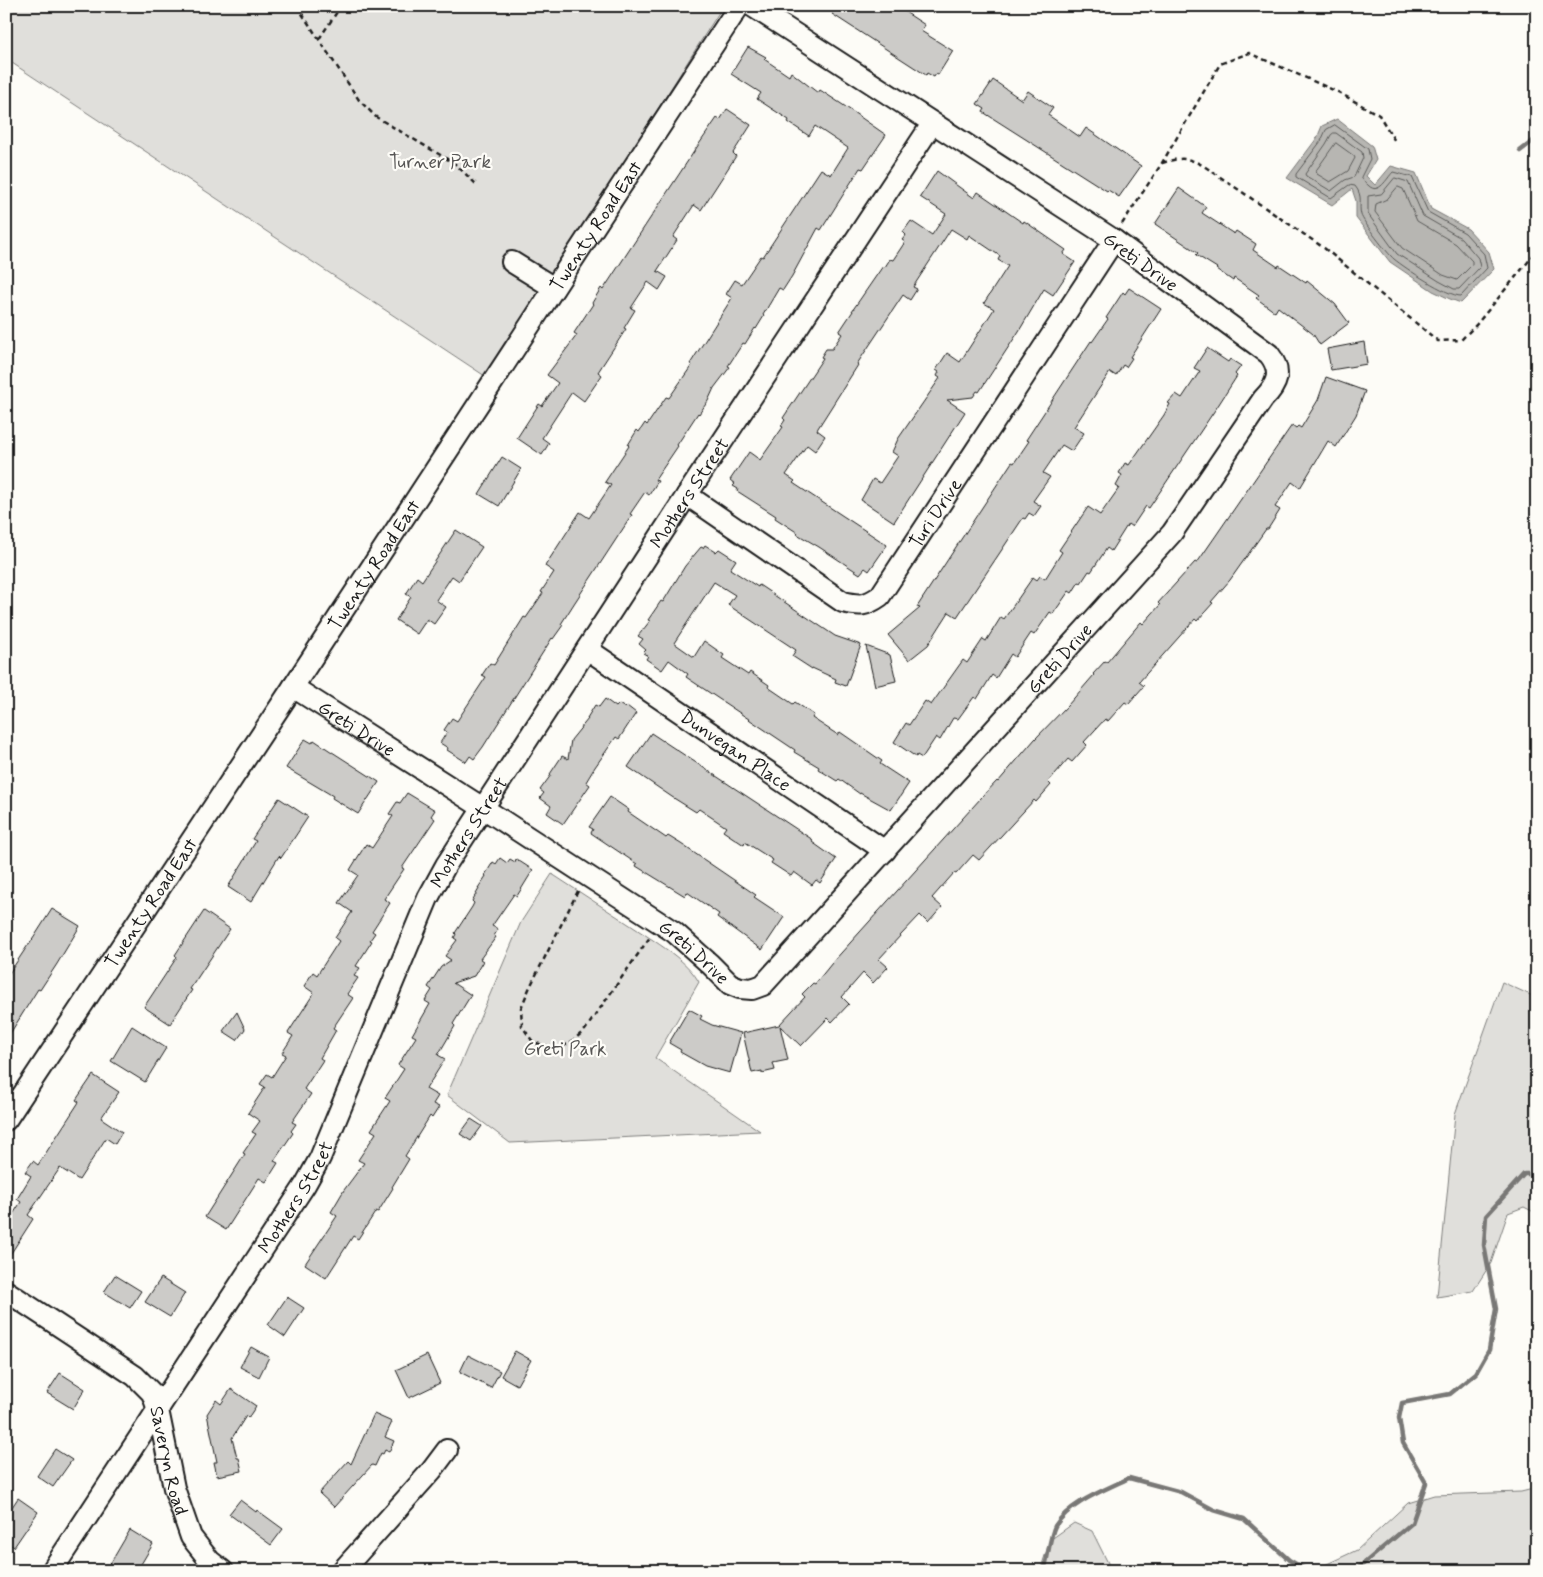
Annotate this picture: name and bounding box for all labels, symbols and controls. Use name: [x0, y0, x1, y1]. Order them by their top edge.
park label: Turner Park: [389, 150, 491, 175]
street label: Twenty Road East: [545, 156, 648, 297]
street label: Greti Drive: [1098, 227, 1183, 298]
street label: Mothers Street: [645, 433, 735, 553]
street label: Turi Drive: [904, 474, 968, 554]
street label: Twenty Road East: [323, 495, 426, 635]
street label: Greti Drive: [1022, 618, 1099, 700]
street label: Greti Drive: [313, 695, 400, 763]
street label: Dunvegan Place: [675, 705, 796, 798]
street label: Mothers Street: [425, 772, 514, 893]
street label: Twenty Road East: [99, 833, 204, 973]
street label: Greti Drive: [653, 914, 734, 990]
park label: Greti Park: [524, 1037, 607, 1062]
street label: Mothers Street: [253, 1138, 340, 1259]
street label: Saveryn Road: [143, 1404, 193, 1518]

